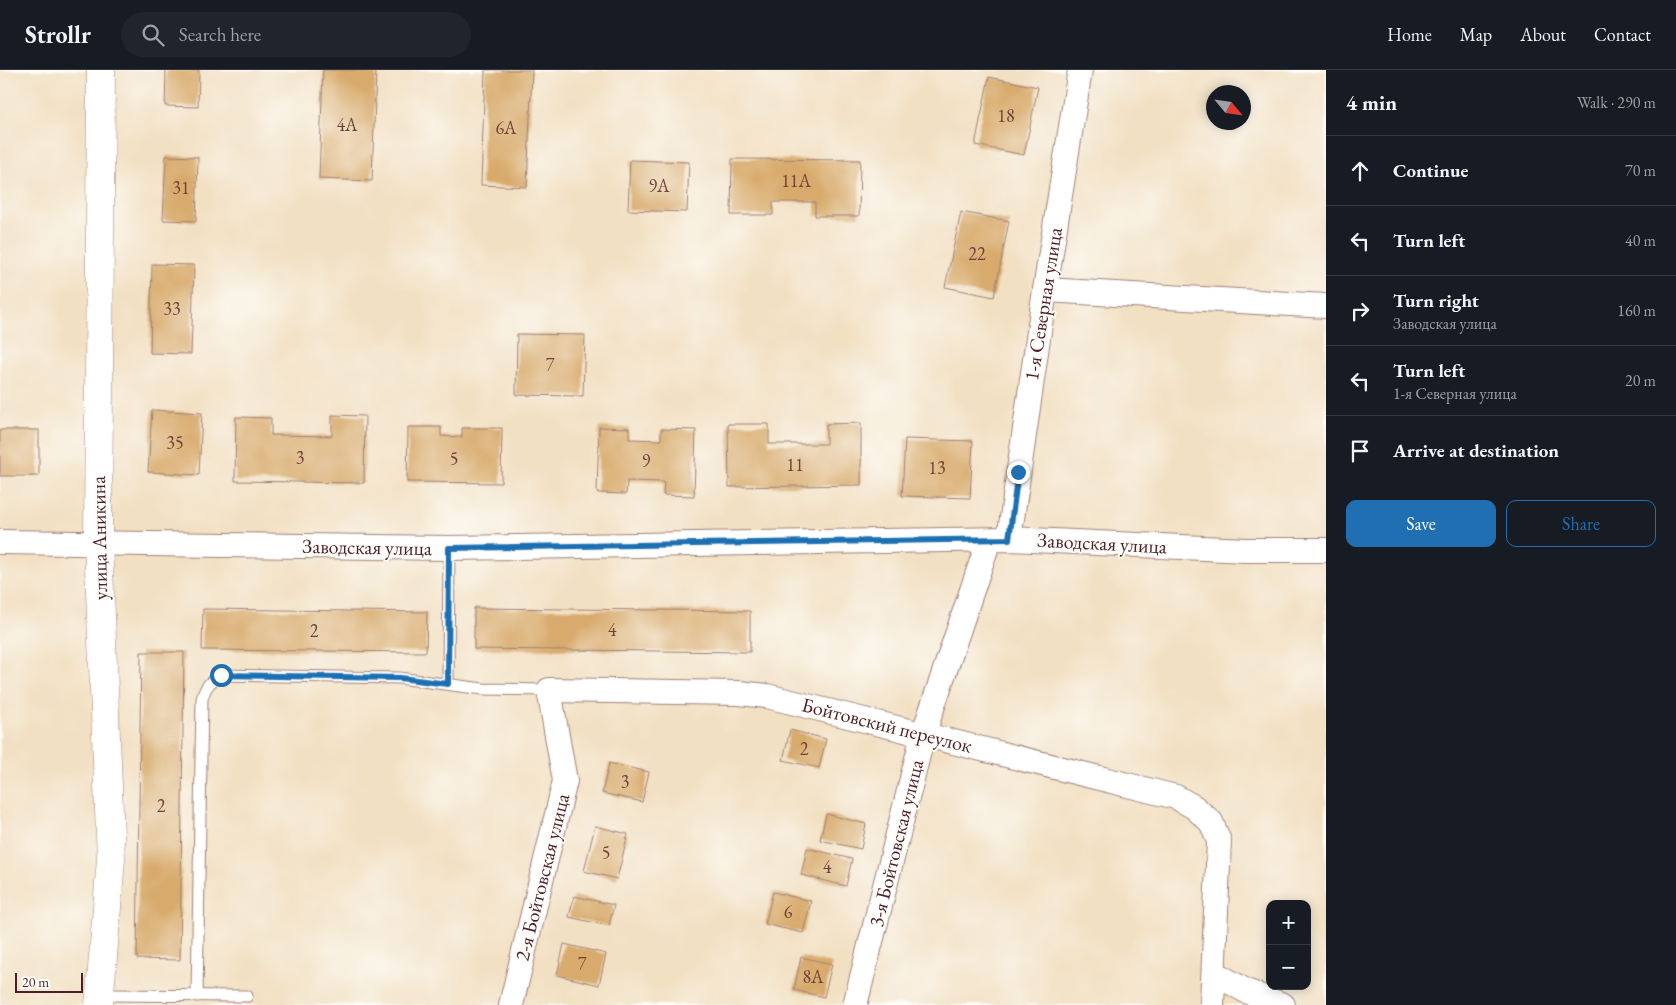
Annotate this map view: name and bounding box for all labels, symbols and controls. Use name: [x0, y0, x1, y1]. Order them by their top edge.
search box: [121, 12, 471, 57]
text: Strollr: [25, 19, 91, 50]
icon: search: [139, 21, 167, 49]
text: Search here: [179, 22, 261, 47]
text: Home: [1387, 23, 1432, 46]
text: Map: [1460, 23, 1492, 46]
text: About: [1520, 23, 1566, 46]
text: Contact: [1594, 23, 1651, 46]
north arrow: [1206, 85, 1251, 130]
text: 4 min: [1346, 89, 1397, 116]
text: Walk · 290 m: [1577, 92, 1656, 113]
house number: 18: [997, 104, 1015, 127]
house number: 4А: [336, 113, 358, 136]
house number: 6А: [495, 116, 517, 139]
icon: ahead: [1346, 157, 1374, 185]
text: Continue: [1393, 158, 1468, 183]
text: 70 m: [1625, 160, 1656, 181]
house number: 11А: [781, 169, 811, 192]
house number: 9А: [648, 174, 670, 197]
house number: 31: [172, 176, 190, 199]
street label: 1-я Северная улица: [1018, 226, 1068, 382]
icon: left: [1346, 227, 1374, 255]
text: Turn left: [1393, 228, 1465, 253]
text: 40 m: [1625, 230, 1656, 251]
house number: 22: [968, 242, 986, 265]
text: Turn right: [1393, 288, 1479, 313]
house number: 33: [163, 297, 181, 320]
icon: right: [1346, 297, 1374, 325]
text: 160 m: [1617, 300, 1656, 321]
text: Заводская улица: [1393, 313, 1497, 334]
house number: 7: [546, 353, 555, 376]
text: Turn left: [1393, 358, 1465, 383]
icon: left: [1346, 367, 1374, 395]
text: 20 m: [1625, 370, 1656, 391]
text: 1-я Северная улица: [1393, 383, 1517, 404]
house number: 35: [166, 431, 184, 454]
icon: arrive: [1346, 437, 1374, 465]
text: Arrive at destination: [1393, 438, 1559, 463]
house number: 3: [296, 446, 304, 469]
house number: 5: [450, 447, 458, 470]
house number: 9: [642, 449, 651, 472]
house number: 11: [786, 453, 804, 476]
house number: 13: [928, 456, 946, 479]
route end: [1007, 461, 1030, 484]
street label: улица Аникина: [85, 476, 113, 600]
button: Save: [1346, 500, 1496, 547]
button: Share: [1506, 500, 1656, 547]
street label: Заводская улица: [1036, 527, 1168, 559]
street label: Заводская улица: [302, 533, 432, 561]
house number: 4: [608, 618, 617, 641]
house number: 2: [310, 619, 319, 642]
route start: [210, 664, 233, 687]
street label: Бойтовский переулок: [799, 691, 975, 759]
house number: 2: [800, 737, 809, 760]
street label: 3-я Бойтовская улица: [863, 757, 929, 929]
house number: 3: [621, 770, 629, 793]
street label: 2-я Бойтовская улица: [509, 791, 575, 963]
house number: 2: [157, 794, 166, 817]
house number: 5: [602, 841, 610, 864]
house number: 4: [823, 855, 832, 878]
house number: 6: [784, 900, 793, 923]
map controls: [1266, 900, 1311, 990]
button: +: [1266, 900, 1311, 945]
button: −: [1266, 945, 1311, 990]
house number: 7: [578, 952, 587, 975]
house number: 8А: [802, 965, 824, 988]
scale bar: [15, 970, 82, 993]
text: 20 m: [22, 973, 49, 991]

